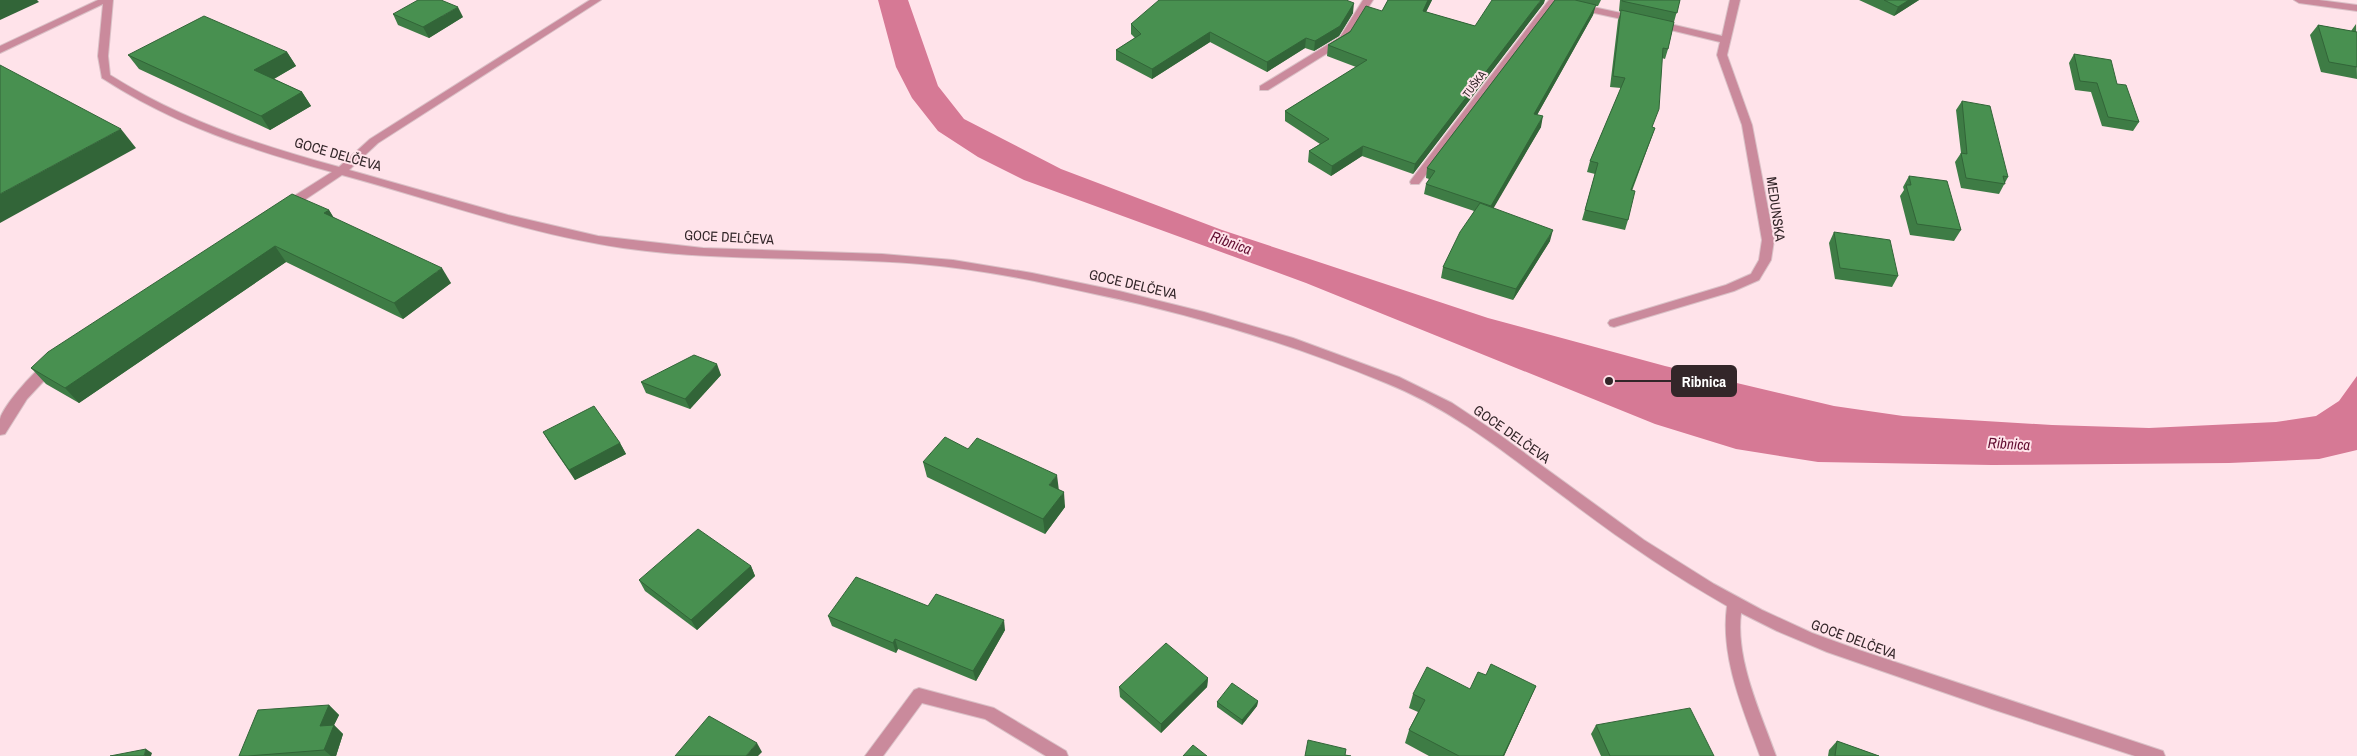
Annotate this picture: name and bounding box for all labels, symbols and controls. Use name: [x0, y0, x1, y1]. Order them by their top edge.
street label: TUŠKA: [1459, 67, 1489, 100]
street label: GOCE DELČEVA: [292, 133, 384, 175]
street label: MEDUNSKA: [1763, 176, 1789, 243]
water label: Ribnica: [1208, 225, 1255, 260]
street label: GOCE DELČEVA: [684, 226, 775, 248]
street label: GOCE DELČEVA: [1087, 265, 1179, 303]
callout: Ribnica: [1672, 366, 1736, 396]
text: Ribnica: [1682, 371, 1726, 392]
street label: GOCE DELČEVA: [1470, 401, 1554, 467]
water label: Ribnica: [1987, 432, 2031, 455]
street label: GOCE DELČEVA: [1809, 615, 1900, 663]

